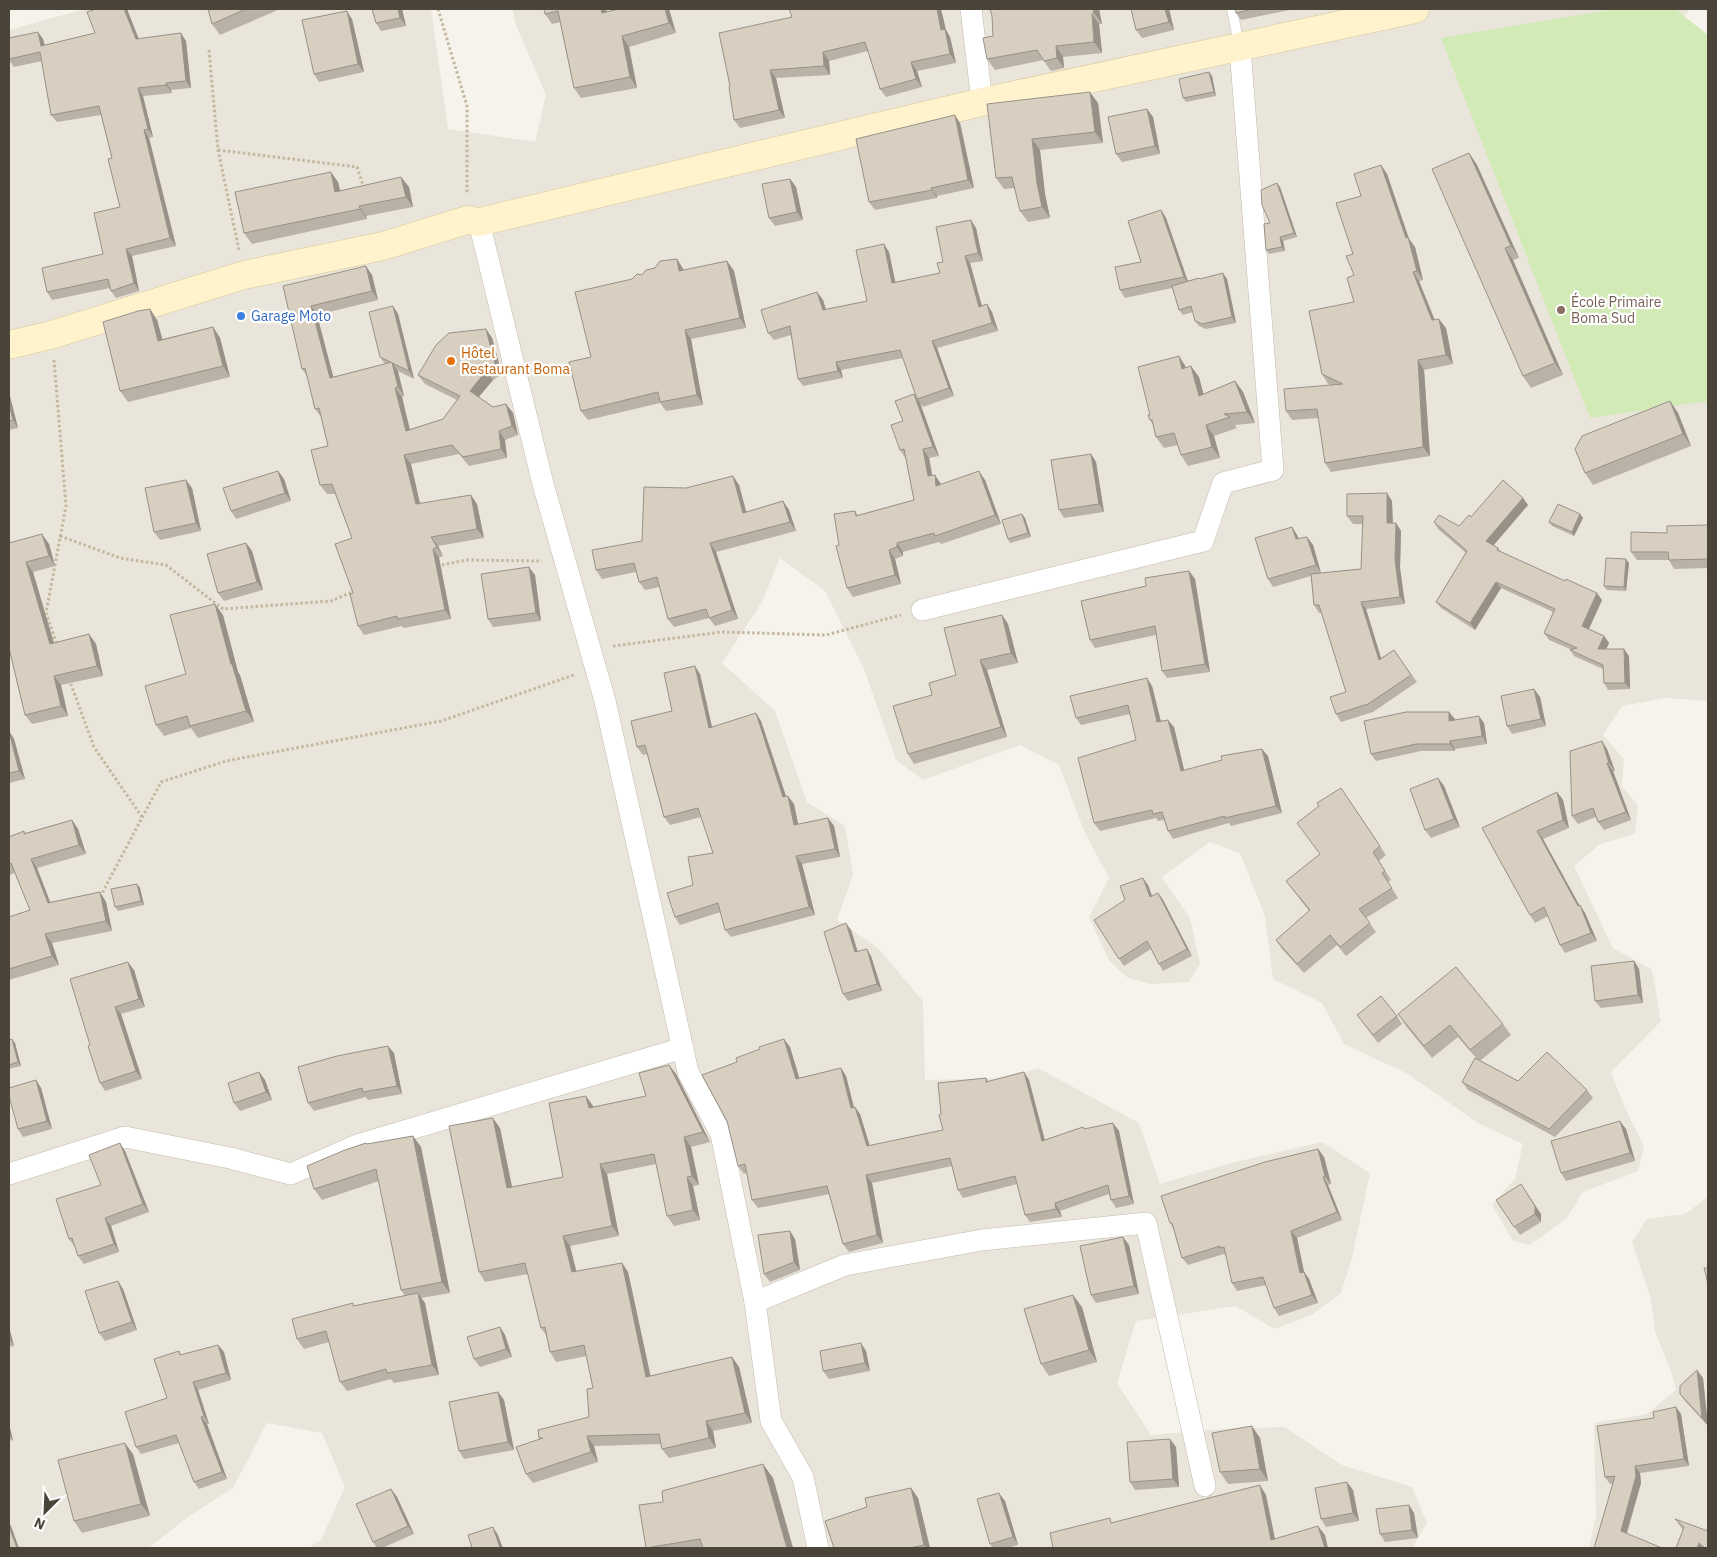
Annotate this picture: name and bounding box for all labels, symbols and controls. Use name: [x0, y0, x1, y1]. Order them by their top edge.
place label: École Primaire Boma Sud: [1571, 292, 1662, 327]
marker: École Primaire Boma Sud: [1555, 304, 1567, 316]
place label: Garage Moto: [251, 307, 331, 325]
marker: Garage Moto: [235, 310, 247, 322]
place label: Hôtel Restaurant Boma: [461, 344, 570, 378]
marker: Hôtel Restaurant Boma: [445, 355, 457, 367]
north arrow: [20, 1487, 70, 1537]
text: N: [31, 1514, 48, 1534]

